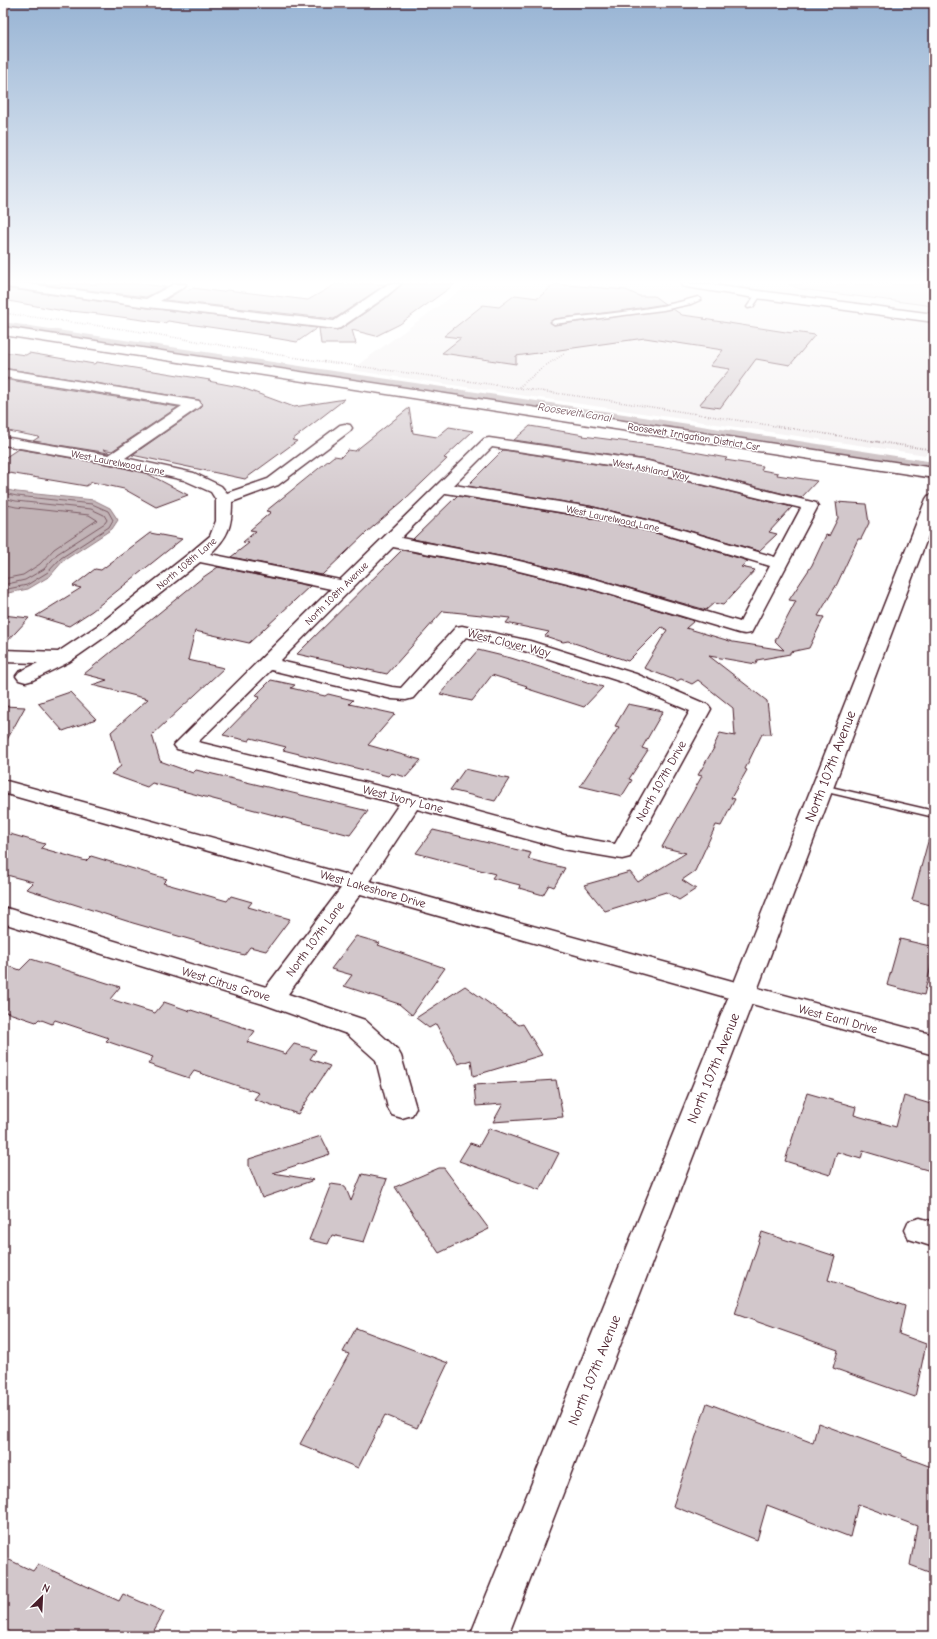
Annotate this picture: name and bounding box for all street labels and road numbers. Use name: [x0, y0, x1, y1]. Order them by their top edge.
street label: Roosevelt Irrigation District Csr: [627, 421, 761, 453]
street label: West Laurelwood Lane: [70, 448, 166, 478]
street label: West Ashland Way: [611, 457, 691, 483]
street label: West Laurelwood Lane: [565, 503, 661, 535]
street label: North 108th Lane: [154, 535, 219, 592]
street label: North 108th Avenue: [303, 560, 371, 628]
street label: West Clover Way: [466, 626, 553, 660]
street label: North 107th Avenue: [801, 708, 860, 824]
street label: North 107th Drive: [633, 738, 689, 824]
street label: West Ivory Lane: [361, 782, 445, 816]
street label: West Lakeshore Drive: [318, 867, 428, 911]
street label: North 107th Lane: [283, 899, 347, 979]
street label: West Citrus Grove: [180, 964, 272, 1004]
street label: West Earll Drive: [797, 1002, 879, 1036]
street label: North 107th Avenue: [684, 1010, 743, 1126]
street label: North 107th Avenue: [565, 1312, 624, 1428]

